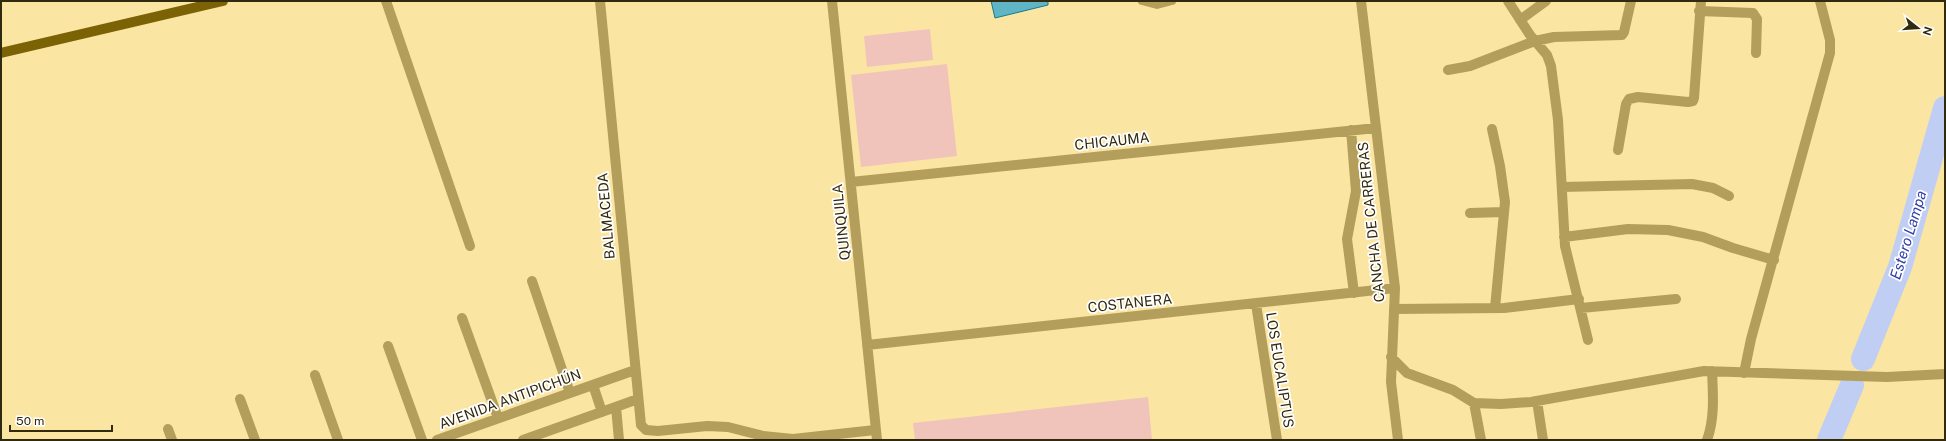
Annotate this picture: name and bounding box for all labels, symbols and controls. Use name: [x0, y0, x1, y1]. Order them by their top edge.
north arrow: [1898, 8, 1938, 48]
text: N: [1921, 25, 1935, 37]
street label: CHICAUMA: [1074, 129, 1150, 153]
street label: CANCHA DE CARRERAS: [1355, 141, 1387, 303]
street label: BALMACEDA: [594, 172, 618, 260]
street label: QUINQUILA: [829, 183, 853, 261]
water label: Estero Lampa: [1886, 189, 1930, 281]
street label: COSTANERA: [1087, 291, 1173, 315]
street label: LOS EUCALIPTUS: [1263, 311, 1297, 429]
street label: AVENIDA ANTIPICHÚN: [436, 364, 583, 432]
scale bar: [10, 407, 112, 433]
text: 50 m: [16, 414, 44, 428]

